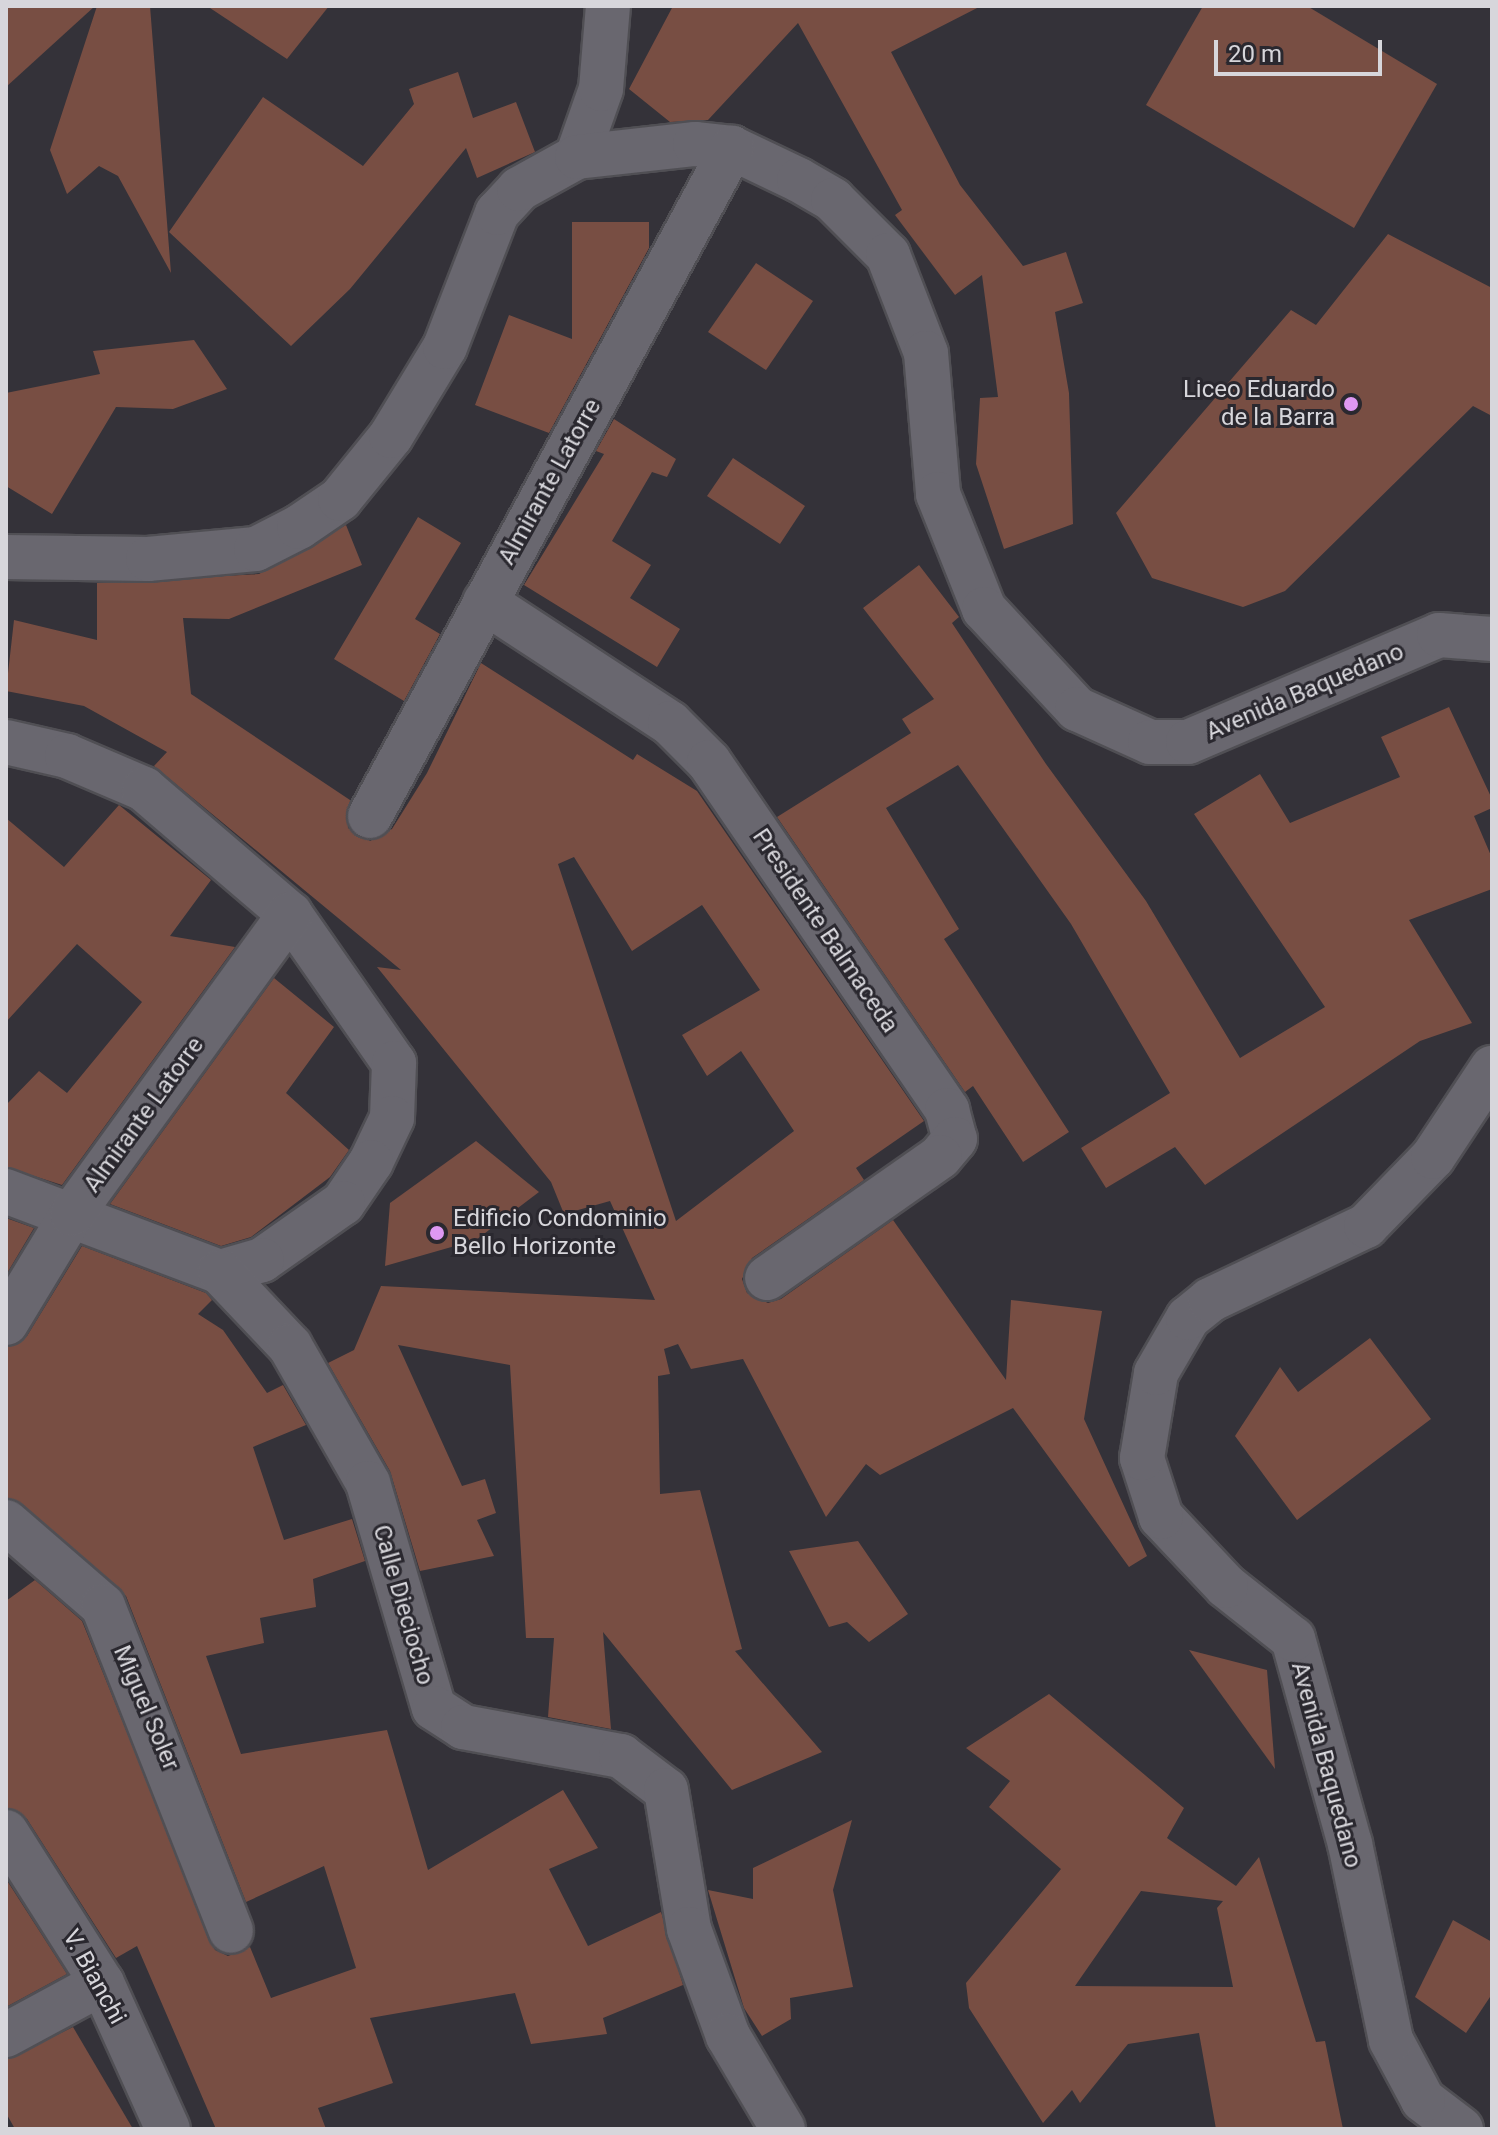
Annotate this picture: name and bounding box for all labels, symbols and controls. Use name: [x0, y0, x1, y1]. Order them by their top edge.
scale bar: [1218, 24, 1386, 74]
text: 20 m: [1228, 40, 1282, 68]
place label: Liceo Eduardo de la Barra: [1183, 376, 1335, 432]
street label: Almirante Latorre: [493, 394, 607, 570]
marker: Liceo Eduardo de la Barra: [1342, 395, 1360, 413]
street label: Avenida Baquedano: [1202, 637, 1408, 747]
street label: Presidente Balmaceda: [746, 824, 904, 1038]
street label: Almirante Latorre: [78, 1032, 210, 1198]
place label: Edificio Condominio Bello Horizonte: [453, 1205, 667, 1261]
marker: Edificio Condominio Bello Horizonte: [428, 1224, 446, 1242]
street label: Calle Dieciocho: [366, 1522, 440, 1688]
street label: Miguel Soler: [107, 1641, 185, 1775]
street label: Avenida Baquedano: [1285, 1659, 1367, 1871]
street label: V. Bianchi: [56, 1925, 132, 2029]

